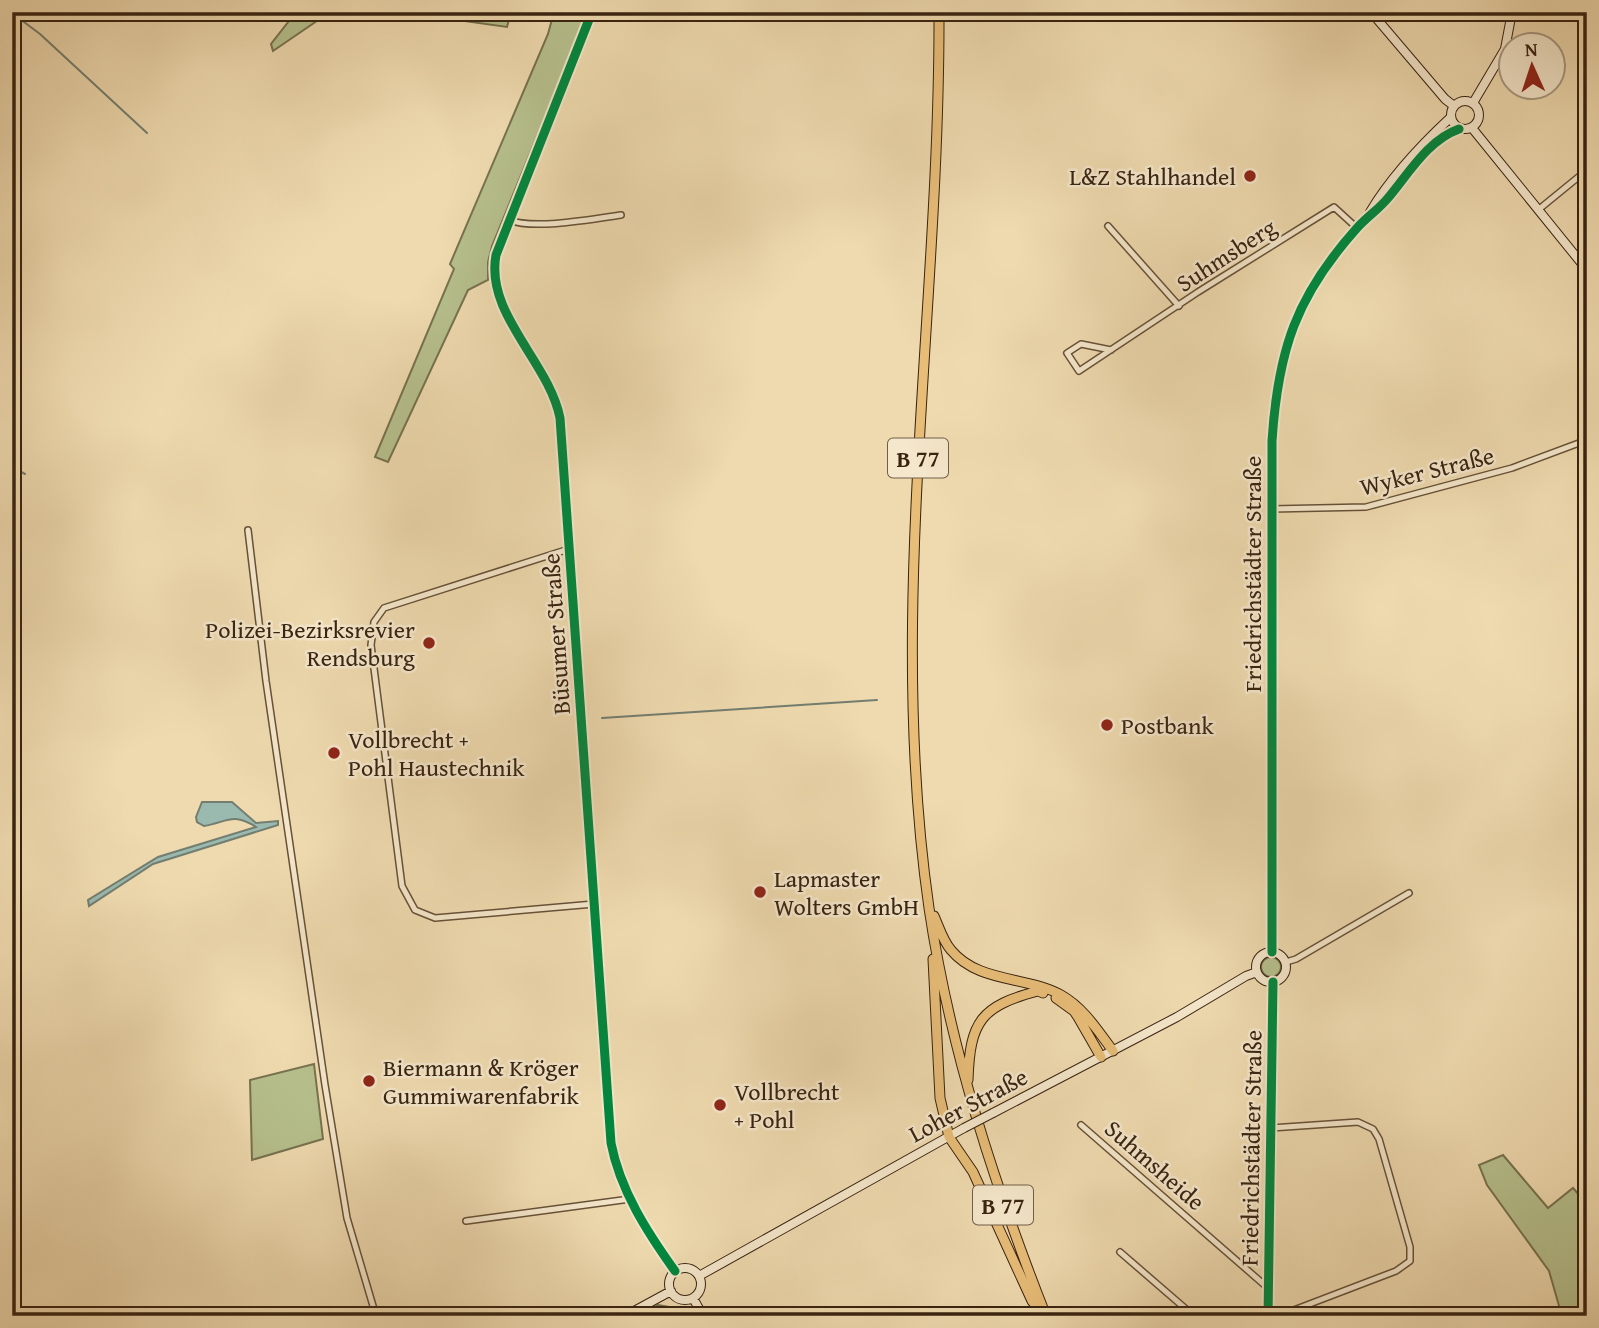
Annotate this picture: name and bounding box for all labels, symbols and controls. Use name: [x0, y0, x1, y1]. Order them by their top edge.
north arrow: [1498, 32, 1568, 102]
text: N: [1524, 35, 1538, 63]
place label: L&Z Stahlhandel: [1069, 159, 1236, 194]
marker: L&Z Stahlhandel: [1242, 168, 1258, 184]
street label: Suhmsberg: [1169, 210, 1283, 300]
street label: Wyker Straße: [1356, 437, 1498, 505]
road number: B 77: [888, 438, 948, 478]
street label: Friedrichstädter Straße: [1235, 456, 1270, 692]
street label: Büsumer Straße: [533, 552, 579, 716]
place label: Polizei-Bezirksrevier Rendsburg: [205, 612, 415, 675]
marker: Polizei-Bezirksrevier Rendsburg: [421, 635, 437, 651]
place label: Postbank: [1121, 708, 1214, 743]
marker: Postbank: [1099, 717, 1115, 733]
place label: Vollbrecht + Pohl Haustechnik: [348, 722, 525, 785]
marker: Vollbrecht + Pohl Haustechnik: [326, 745, 342, 761]
place label: Lapmaster Wolters GmbH: [774, 861, 919, 924]
marker: Lapmaster Wolters GmbH: [752, 884, 768, 900]
street label: Friedrichstädter Straße: [1231, 1030, 1271, 1266]
place label: Biermann & Kröger Gummiwarenfabrik: [383, 1050, 579, 1113]
street label: Loher Straße: [902, 1059, 1034, 1151]
marker: Biermann & Kröger Gummiwarenfabrik: [361, 1073, 377, 1089]
place label: Vollbrecht + Pohl: [734, 1074, 840, 1137]
marker: Vollbrecht + Pohl: [712, 1097, 728, 1113]
street label: Suhmsheide: [1097, 1111, 1213, 1219]
road number: B 77: [973, 1186, 1033, 1224]

